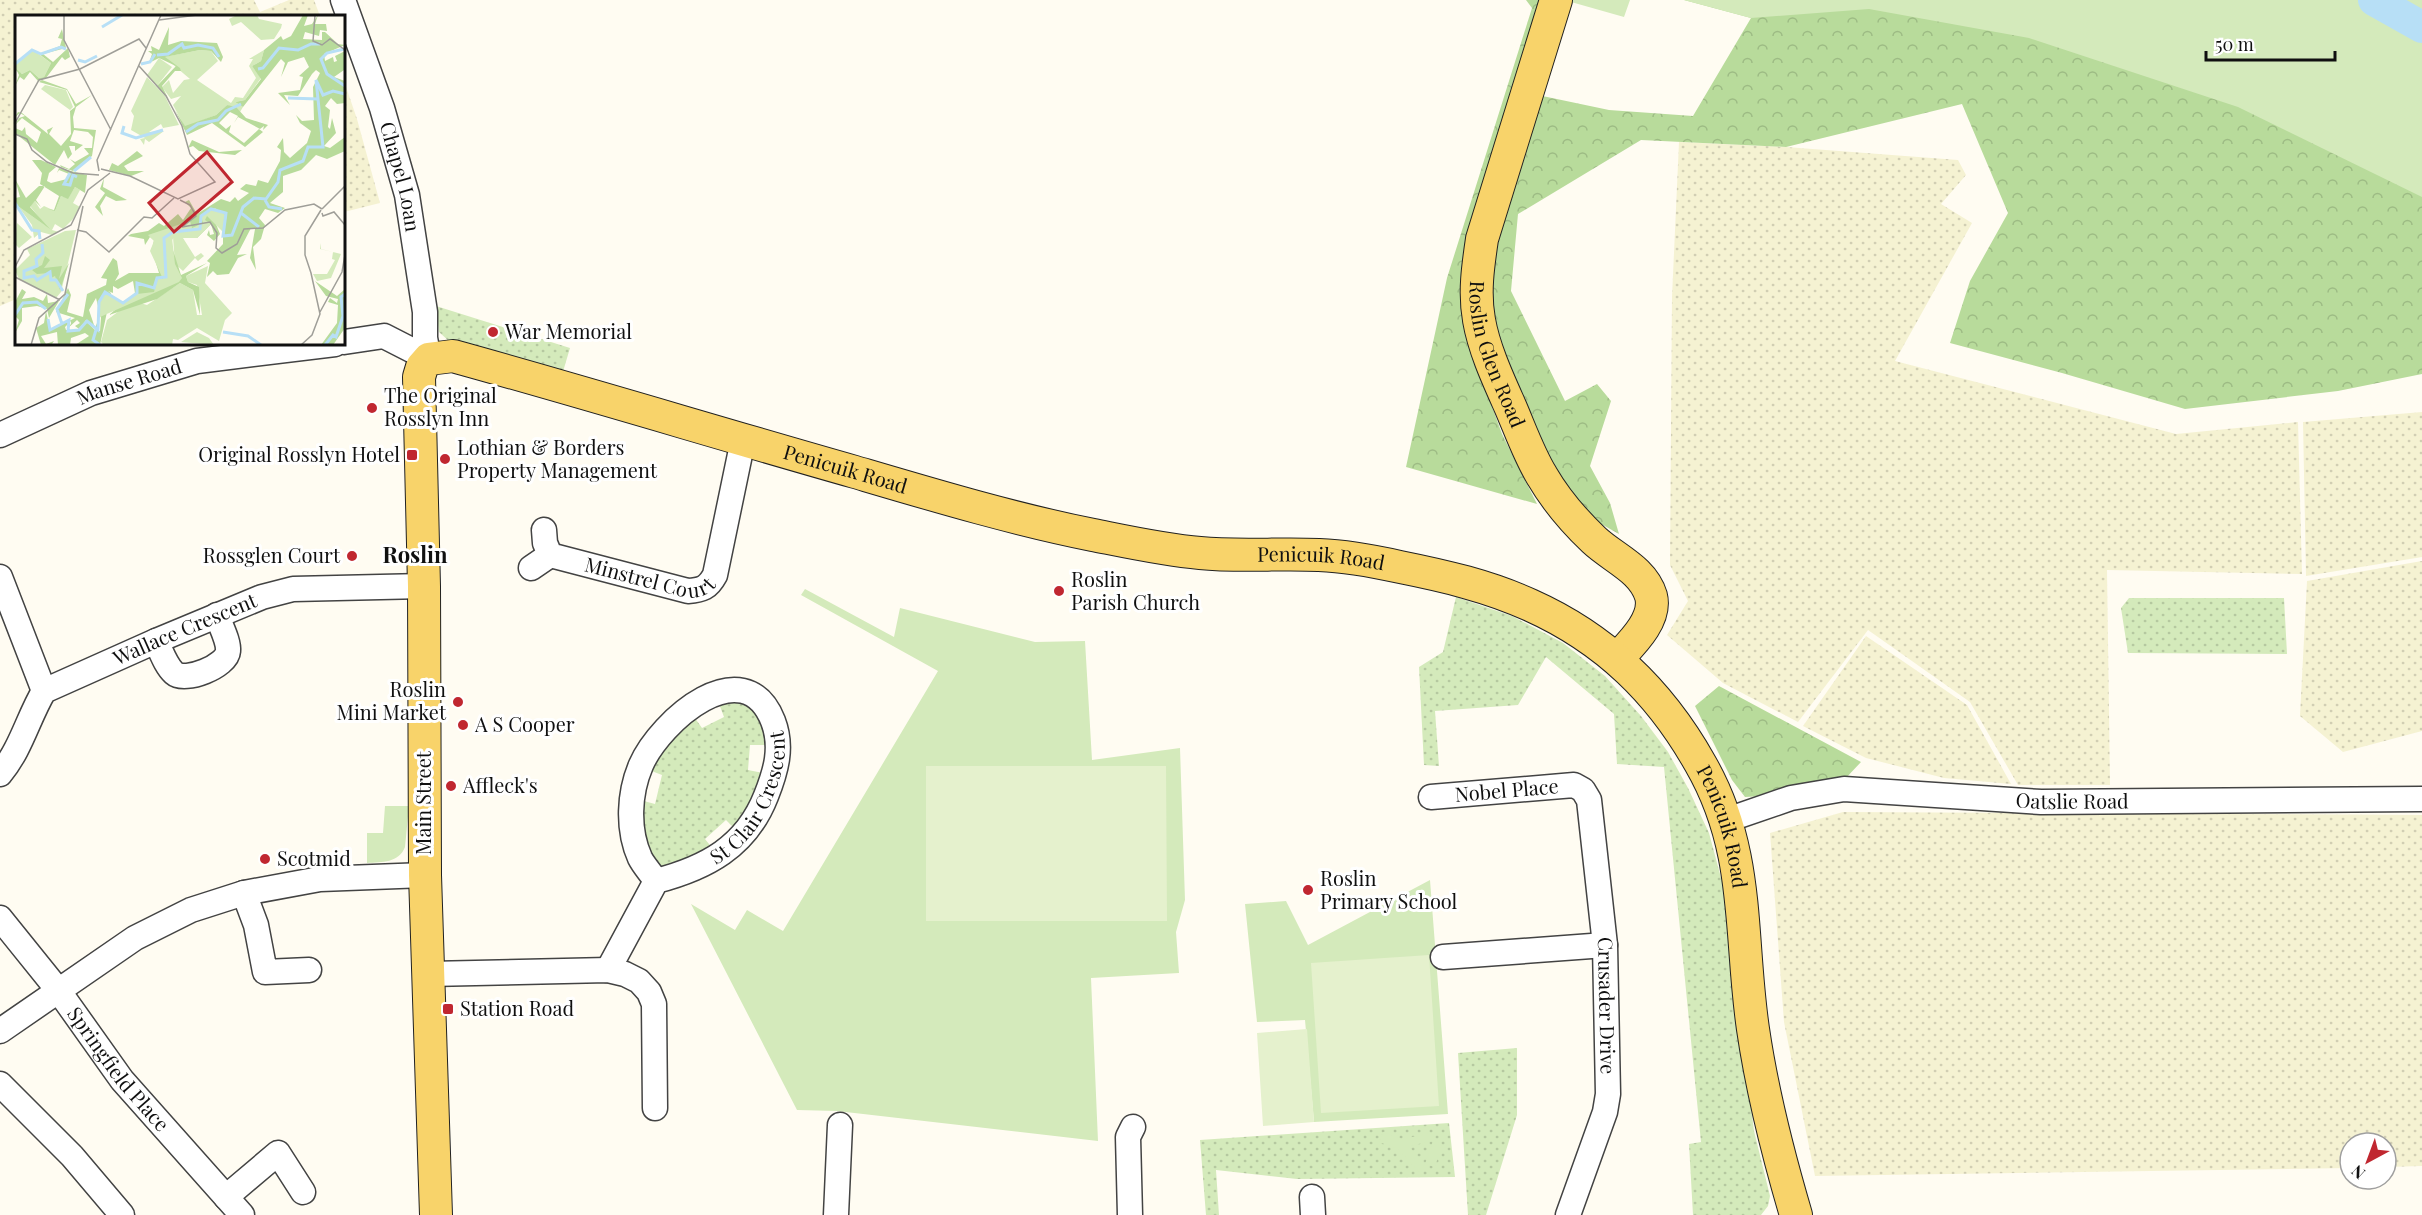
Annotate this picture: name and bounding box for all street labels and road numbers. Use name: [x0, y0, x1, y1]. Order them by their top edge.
street label: Chapel Loan: [375, 118, 427, 233]
street label: Roslin Glen Road: [1465, 280, 1533, 431]
street label: Manse Road: [71, 351, 185, 410]
street label: Penicuik Road: [781, 437, 911, 499]
street label: Penicuik Road: [1257, 539, 1388, 576]
street label: Minstrel Court: [582, 550, 721, 603]
street label: Wallace Crescent: [107, 585, 261, 671]
street label: St Clair Crescent: [704, 728, 790, 870]
street label: Main Street: [409, 750, 436, 855]
street label: Penicuik Road: [1692, 760, 1755, 890]
street label: Nobel Place: [1454, 771, 1560, 807]
street label: Oatslie Road: [2015, 785, 2129, 814]
street label: Crusader Drive: [1592, 935, 1623, 1075]
street label: Springfield Place: [62, 1001, 176, 1136]

